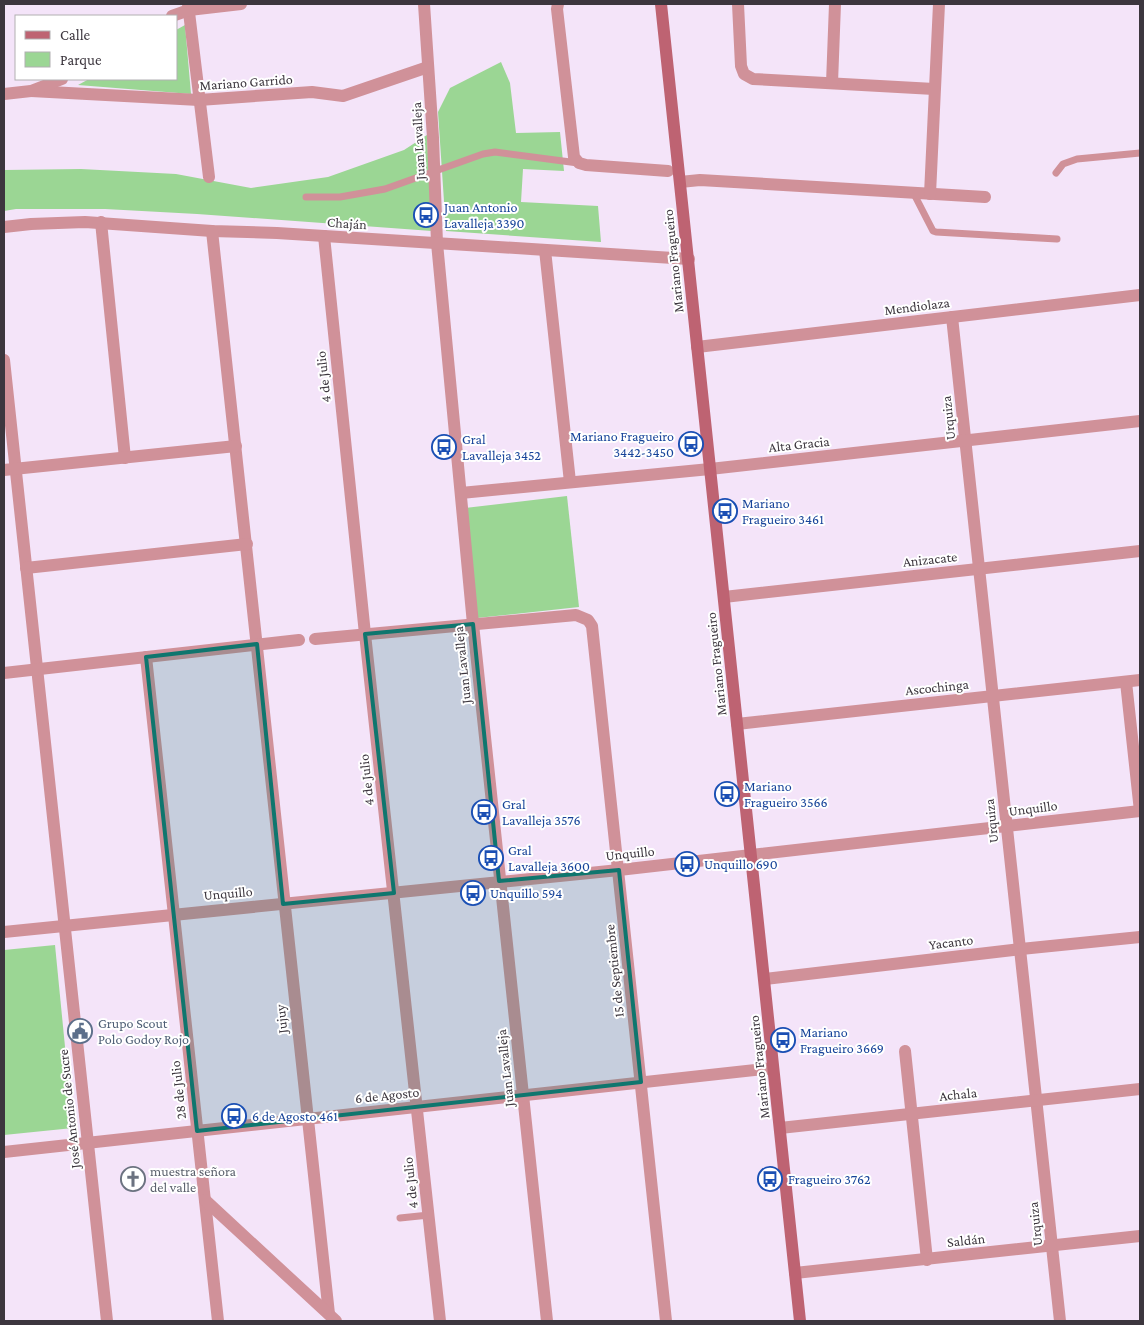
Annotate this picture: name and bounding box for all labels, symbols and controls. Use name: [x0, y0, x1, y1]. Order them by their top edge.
legend: [15, 15, 178, 80]
text: Calle: [60, 27, 91, 43]
text: Parque: [60, 52, 102, 69]
street label: Mariano Garrido: [199, 71, 293, 93]
street label: Juan Lavalleja: [408, 101, 429, 182]
place label: Juan Antonio Lavalleja 3390: [442, 199, 525, 232]
bus stop icon: Juan Antonio Lavalleja 3390: [413, 202, 439, 228]
street label: Mariano Fragueiro: [660, 208, 686, 314]
street label: Chaján: [327, 214, 368, 233]
street label: Mendiolaza: [883, 294, 951, 318]
street label: 4 de Julio: [312, 350, 334, 404]
street label: Urquiza: [938, 395, 958, 441]
place label: Mariano Fragueiro 3442-3450: [570, 428, 674, 460]
place label: Gral Lavalleja 3452: [462, 431, 541, 464]
bus stop icon: Mariano Fragueiro 3442-3450: [678, 431, 704, 457]
street label: Alta Gracia: [768, 433, 831, 455]
bus stop icon: Gral Lavalleja 3452: [431, 434, 457, 460]
place label: Mariano Fragueiro 3461: [742, 495, 824, 527]
bus stop icon: Mariano Fragueiro 3461: [712, 498, 738, 524]
street label: Anizacate: [902, 548, 958, 570]
street label: Mariano Fragueiro: [703, 611, 729, 717]
street label: Juan Lavalleja: [450, 625, 475, 707]
street label: Ascochinga: [904, 676, 970, 698]
street label: 4 de Julio: [355, 753, 377, 807]
place label: Mariano Fragueiro 3566: [744, 778, 828, 810]
bus stop icon: Mariano Fragueiro 3566: [714, 781, 740, 807]
place label: Gral Lavalleja 3576: [502, 796, 581, 829]
street label: Unquillo: [1008, 797, 1058, 819]
street label: Urquiza: [981, 798, 1001, 844]
bus stop icon: Gral Lavalleja 3576: [471, 799, 497, 825]
place label: Gral Lavalleja 3600: [508, 842, 590, 875]
street label: Unquillo: [605, 842, 655, 864]
bus stop icon: Gral Lavalleja 3600: [478, 845, 504, 871]
bus stop icon: Unquillo 690: [674, 851, 700, 877]
place label: Unquillo 690: [704, 856, 778, 872]
bus stop icon: Unquillo 594: [460, 880, 486, 906]
street label: Unquillo: [203, 883, 253, 903]
place label: Unquillo 594: [490, 885, 562, 901]
street label: 15 de Septiembre: [601, 924, 627, 1018]
street label: Yacanto: [928, 931, 974, 953]
street label: Jujuy: [271, 1003, 292, 1036]
street label: Mariano Fragueiro: [746, 1014, 772, 1120]
place label: Grupo Scout Polo Godoy Rojo: [98, 1015, 189, 1048]
public building icon: Grupo Scout Polo Godoy Rojo: [67, 1018, 93, 1044]
place label: Mariano Fragueiro 3669: [800, 1024, 884, 1056]
bus stop icon: Mariano Fragueiro 3669: [770, 1027, 796, 1053]
street label: Juan Lavalleja: [493, 1028, 518, 1110]
street label: José Antonio de Sucre: [55, 1049, 83, 1171]
street label: 28 de Julio: [167, 1060, 189, 1120]
street label: 6 de Agosto: [354, 1084, 420, 1106]
street label: Achala: [938, 1084, 978, 1104]
bus stop icon: 6 de Agosto 461: [221, 1103, 247, 1129]
place label: 6 de Agosto 461: [252, 1108, 338, 1124]
street label: 4 de Julio: [399, 1156, 421, 1210]
place label: muestra señora del valle: [150, 1163, 237, 1195]
church icon: muestra señora del valle: [120, 1166, 146, 1192]
bus stop icon: Fragueiro 3762: [757, 1166, 783, 1192]
place label: Fragueiro 3762: [788, 1171, 871, 1187]
street label: Urquiza: [1025, 1201, 1045, 1247]
street label: Saldán: [946, 1230, 986, 1250]

